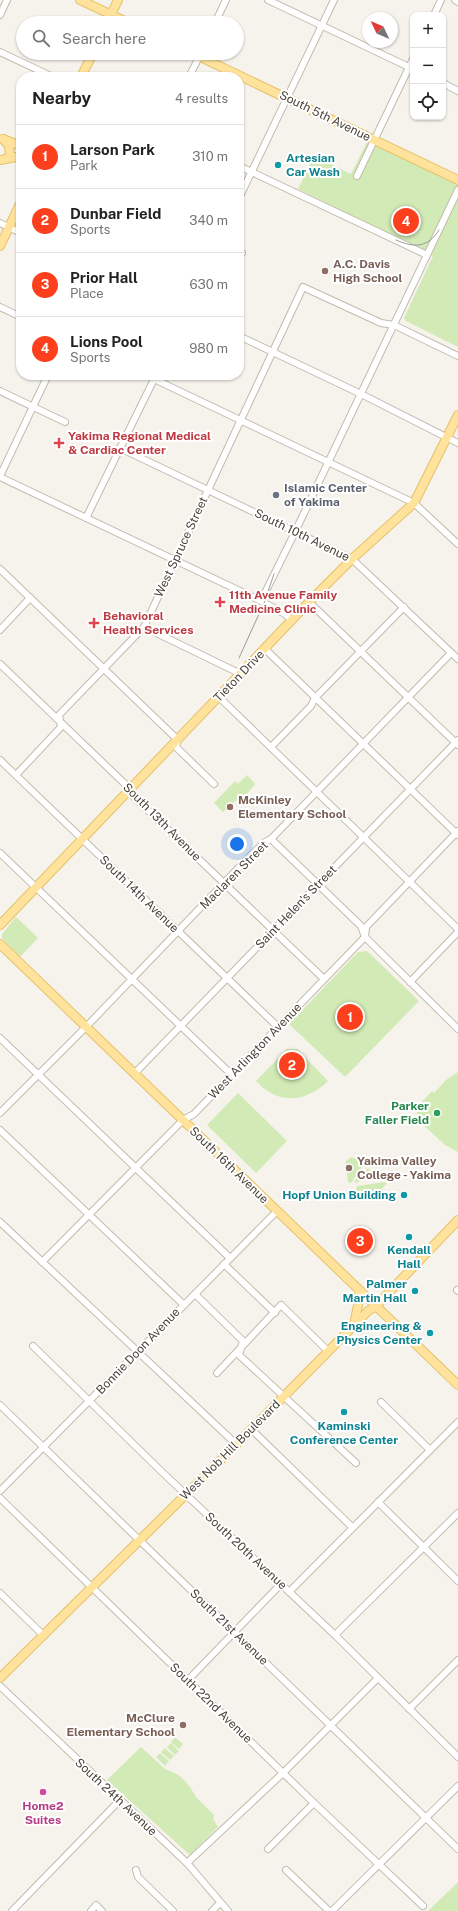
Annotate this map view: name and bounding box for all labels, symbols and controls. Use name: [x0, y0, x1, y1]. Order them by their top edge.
north arrow: [362, 12, 398, 48]
map controls: [410, 12, 446, 120]
button: +: [410, 12, 446, 48]
search box: [16, 16, 244, 60]
icon: search: [30, 27, 52, 49]
text: Search here: [62, 30, 146, 47]
button: −: [410, 48, 446, 84]
button: locate: [410, 84, 446, 120]
text: Nearby: [32, 88, 91, 108]
street label: South 5th Avenue: [277, 88, 373, 144]
text: 4 results: [175, 91, 228, 106]
text: Larson Park: [70, 141, 155, 158]
text: 1: [42, 149, 48, 164]
text: 310 m: [192, 149, 228, 164]
place label: Artesian Car Wash: [286, 151, 340, 179]
text: Park: [70, 158, 98, 173]
marker: Artesian Car Wash: [273, 160, 283, 170]
text: Dunbar Field: [70, 205, 161, 222]
pin: 4: [393, 206, 419, 236]
text: 2: [41, 213, 49, 228]
text: 340 m: [189, 213, 228, 228]
text: Sports: [70, 222, 110, 237]
place label: A.C. Davis High School: [333, 257, 402, 285]
marker: A.C. Davis High School: [320, 266, 330, 276]
text: Prior Hall: [70, 269, 138, 286]
text: 3: [41, 277, 49, 292]
text: 630 m: [190, 277, 228, 292]
text: Place: [70, 286, 104, 301]
text: Lions Pool: [70, 333, 143, 350]
text: 4: [41, 341, 49, 356]
text: 980 m: [189, 341, 228, 356]
text: Sports: [70, 350, 110, 365]
place label: Yakima Regional Medical & Cardiac Center: [68, 429, 211, 457]
marker: Yakima Regional Medical & Cardiac Center: [53, 437, 65, 449]
place label: Islamic Center of Yakima: [284, 481, 367, 509]
marker: Islamic Center of Yakima: [271, 490, 281, 500]
street label: West Spruce Street: [152, 494, 211, 599]
street label: South 10th Avenue: [252, 506, 352, 564]
place label: 11th Avenue Family Medicine Clinic: [229, 588, 337, 616]
marker: 11th Avenue Family Medicine Clinic: [214, 596, 226, 608]
place label: Behavioral Health Services: [103, 609, 194, 637]
marker: Behavioral Health Services: [88, 617, 100, 629]
street label: Tieton Drive: [211, 647, 267, 705]
street label: South 13th Avenue: [120, 780, 204, 864]
place label: McKinley Elementary School: [238, 793, 347, 821]
marker: McKinley Elementary School: [225, 802, 235, 812]
your location: [227, 834, 247, 854]
street label: Maclaren Street: [197, 838, 271, 912]
street label: South 14th Avenue: [97, 853, 182, 935]
street label: Saint Helen's Street: [253, 862, 340, 952]
street label: West Arlington Avenue: [206, 1000, 305, 1102]
pin: 1: [337, 1002, 363, 1032]
pin: 2: [279, 1050, 305, 1080]
place label: Parker Faller Field: [365, 1099, 429, 1127]
marker: Parker Faller Field: [432, 1108, 442, 1118]
street label: South 16th Avenue: [187, 1124, 272, 1206]
place label: Yakima Valley College - Yakima: [357, 1154, 451, 1182]
marker: Yakima Valley College - Yakima: [344, 1163, 354, 1173]
place label: Hopf Union Building: [282, 1188, 396, 1202]
marker: Hopf Union Building: [399, 1190, 409, 1200]
pin: 3: [347, 1226, 373, 1256]
marker: Kendall Hall: [404, 1232, 414, 1242]
place label: Kendall Hall: [387, 1243, 431, 1271]
place label: Palmer Martin Hall: [343, 1277, 407, 1305]
marker: Palmer Martin Hall: [410, 1286, 420, 1296]
street label: Bonnie Doon Avenue: [93, 1305, 183, 1397]
place label: Engineering & Physics Center: [337, 1319, 422, 1347]
marker: Engineering & Physics Center: [425, 1328, 435, 1338]
street label: West Nob Hill Boulevard: [177, 1397, 283, 1503]
marker: Kaminski Conference Center: [339, 1407, 349, 1417]
place label: Kaminski Conference Center: [290, 1419, 398, 1447]
street label: South 20th Avenue: [202, 1510, 290, 1593]
street label: South 21st Avenue: [187, 1586, 271, 1668]
street label: South 22nd Avenue: [167, 1660, 255, 1746]
place label: McClure Elementary School: [67, 1711, 175, 1739]
marker: McClure Elementary School: [178, 1720, 188, 1730]
street label: South 24th Avenue: [72, 1756, 160, 1839]
marker: Home2 Suites: [38, 1787, 48, 1797]
place label: Home2 Suites: [22, 1799, 64, 1827]

